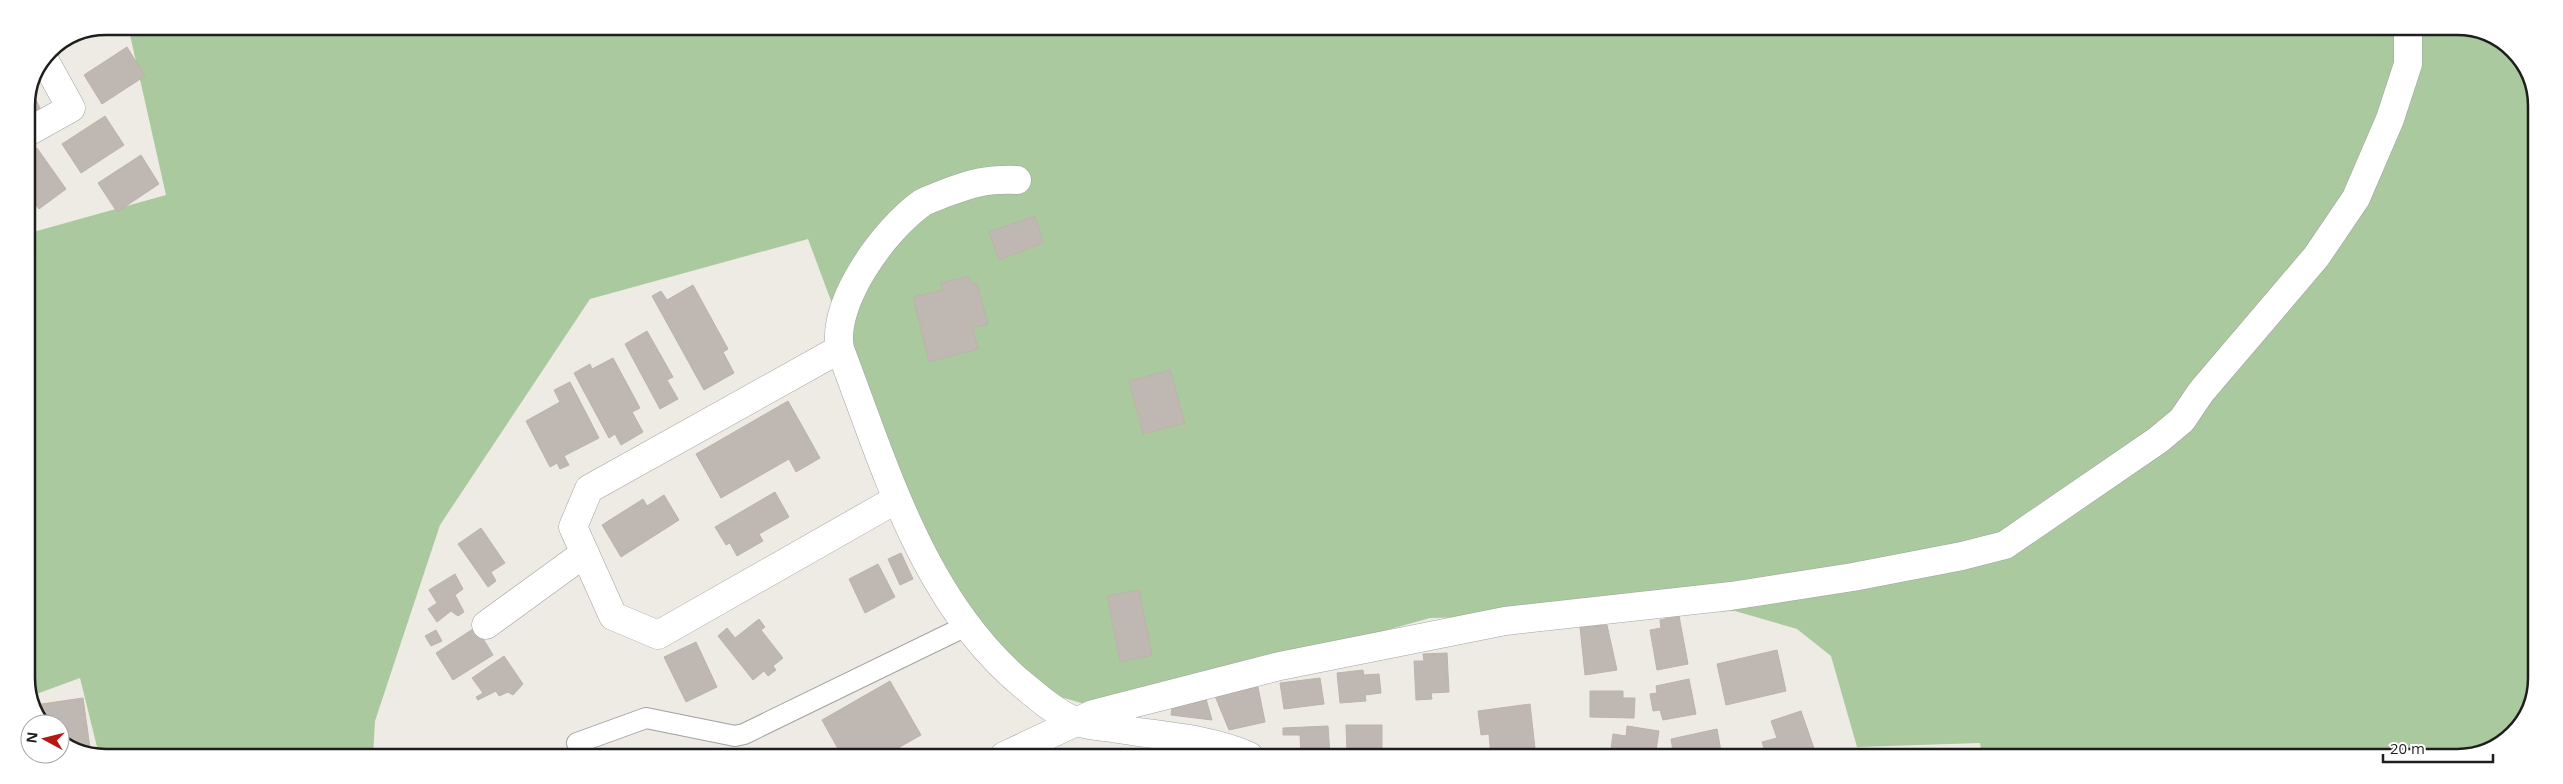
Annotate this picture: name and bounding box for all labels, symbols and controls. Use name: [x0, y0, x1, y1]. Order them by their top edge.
north arrow: [20, 714, 70, 764]
text: N: [21, 731, 42, 744]
scale bar: [2383, 732, 2493, 764]
text: 20 m: [2390, 738, 2425, 758]

